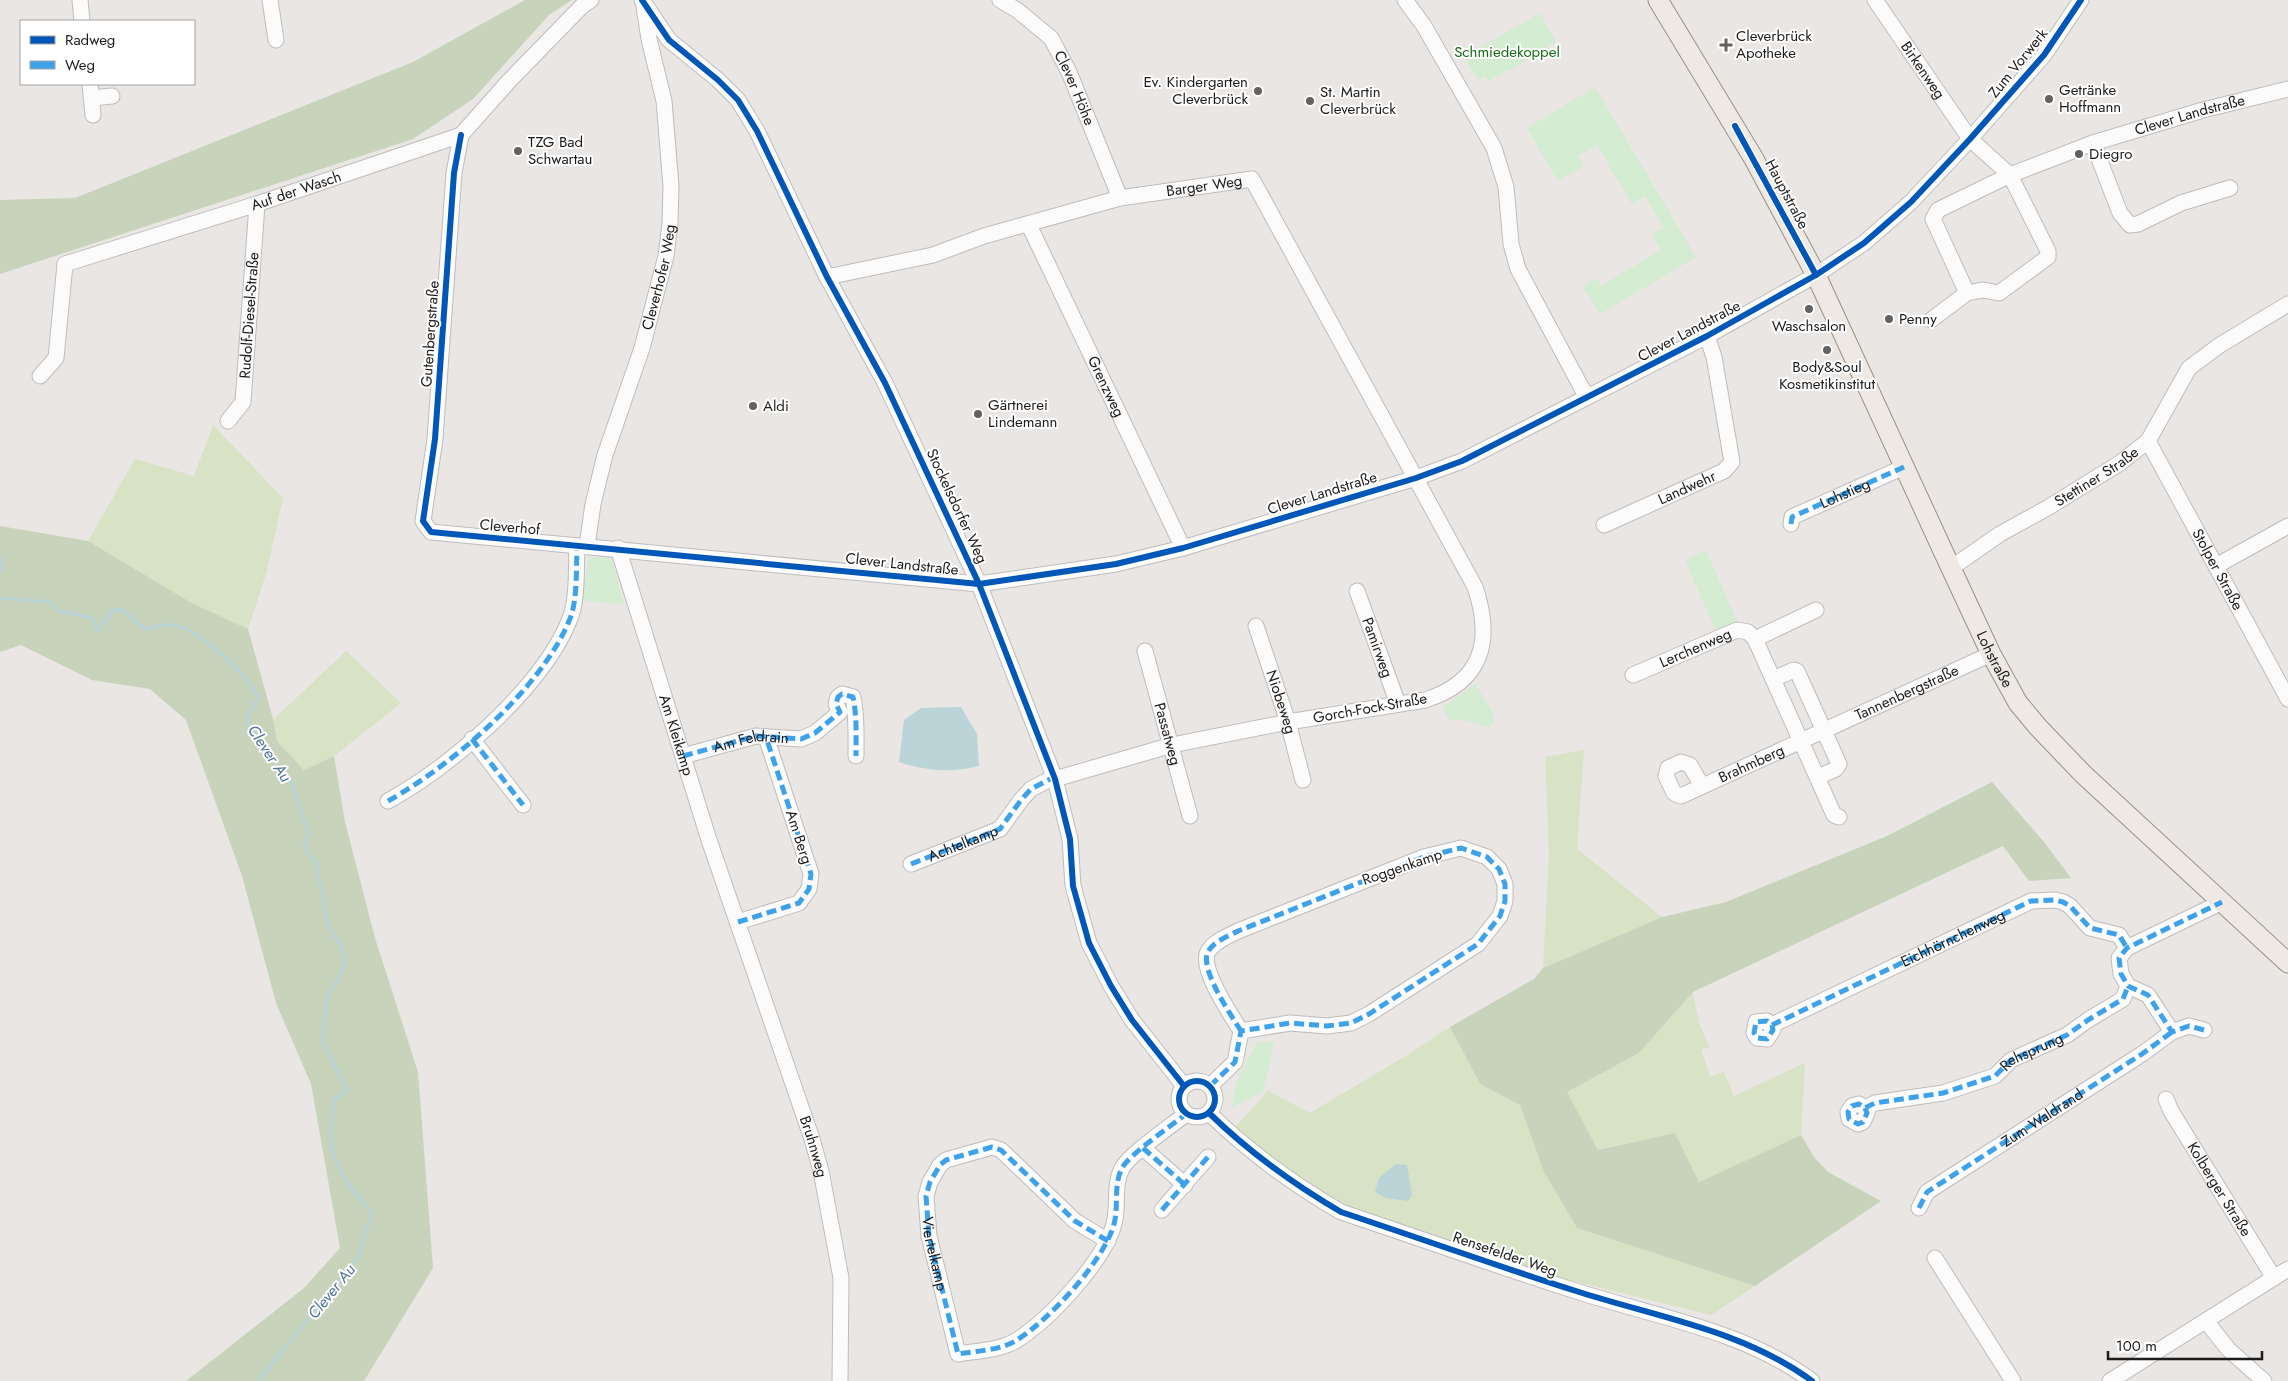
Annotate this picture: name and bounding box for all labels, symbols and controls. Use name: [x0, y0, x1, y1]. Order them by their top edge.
legend: [20, 20, 195, 85]
street label: Zum Vorwerk: [1983, 23, 2053, 102]
place label: Cleverbrück Apotheke: [1736, 25, 1812, 64]
text: Radweg: [65, 29, 115, 51]
street label: Birkenweg: [1895, 37, 1951, 103]
marker: Cleverbrück Apotheke: [1720, 39, 1732, 51]
park label: Schmiedekoppel: [1454, 41, 1560, 63]
street label: Clever Höhe: [1048, 46, 1101, 129]
text: Weg: [65, 54, 95, 76]
place label: Ev. Kindergarten Cleverbrück: [1143, 71, 1248, 110]
place label: Getränke Hoffmann: [2059, 79, 2121, 118]
place label: St. Martin Cleverbrück: [1320, 81, 1396, 120]
marker: Ev. Kindergarten Cleverbrück: [1252, 85, 1264, 97]
street label: Clever Landstraße: [2132, 89, 2248, 141]
marker: Getränke Hoffmann: [2043, 93, 2055, 105]
marker: St. Martin Cleverbrück: [1304, 95, 1316, 107]
place label: TZG Bad Schwartau: [528, 131, 592, 170]
place label: Diegro: [2089, 143, 2133, 165]
marker: TZG Bad Schwartau: [512, 145, 524, 157]
marker: Diegro: [2073, 148, 2085, 160]
street label: Hauptstraße: [1759, 155, 1815, 233]
street label: Auf der Wasch: [248, 165, 344, 216]
street label: Barger Weg: [1165, 170, 1244, 202]
street label: Cleverhofer Weg: [636, 223, 681, 333]
street label: Rudolf-Diesel-Straße: [234, 251, 265, 379]
street label: Gutenbergstraße: [415, 280, 445, 388]
street label: Clever Landstraße: [1634, 295, 1745, 367]
marker: Waschsalon: [1803, 303, 1815, 315]
place label: Penny: [1899, 308, 1937, 330]
marker: Penny: [1883, 313, 1895, 325]
place label: Waschsalon: [1772, 315, 1846, 337]
marker: Body&Soul Kosmetikinstitut: [1821, 344, 1833, 356]
street label: Grenzweg: [1082, 352, 1130, 421]
place label: Body&Soul Kosmetikinstitut: [1779, 356, 1875, 395]
place label: Gärtnerei Lindemann: [988, 394, 1057, 433]
place label: Aldi: [763, 395, 789, 417]
marker: Aldi: [747, 400, 759, 412]
marker: Gärtnerei Lindemann: [972, 408, 984, 420]
street label: Stettiner Straße: [2050, 441, 2144, 512]
street label: Stockelsdorfer Weg: [921, 445, 993, 567]
street label: Landwehr: [1655, 465, 1720, 510]
street label: Clever Landstraße: [1264, 466, 1380, 520]
street label: Lohstieg: [1816, 473, 1873, 514]
street label: Cleverhof: [479, 513, 542, 541]
street label: Stolper Straße: [2187, 525, 2249, 614]
street label: Clever Landstraße: [844, 547, 960, 581]
street label: Pamirweg: [1356, 614, 1398, 681]
street label: Lerchenweg: [1656, 623, 1735, 673]
street label: Lohstraße: [1971, 627, 2019, 692]
street label: Tannenbergstraße: [1851, 659, 1963, 726]
street label: Niobeweg: [1260, 667, 1302, 736]
street label: Gorch-Fock-Straße: [1311, 687, 1429, 729]
street label: Am Kleikamp: [653, 692, 699, 779]
street label: Passatweg: [1149, 700, 1187, 768]
water label: Clever Au: [242, 720, 297, 787]
street label: Am Feldrain: [710, 725, 790, 758]
street label: Brahmberg: [1715, 739, 1788, 788]
street label: Am Berg: [780, 807, 818, 867]
street label: Achtelkamp: [925, 820, 1002, 867]
street label: Roggenkamp: [1359, 843, 1445, 891]
street label: Eichhörnchenweg: [1897, 904, 2009, 973]
street label: Rehsprung: [1995, 1027, 2067, 1076]
street label: Zum Waldrand: [1997, 1083, 2088, 1152]
street label: Bruhnweg: [794, 1113, 833, 1179]
street label: Kolberger Straße: [2182, 1138, 2257, 1241]
street label: Viertelkamp: [917, 1216, 953, 1294]
street label: Rensefelder Weg: [1450, 1226, 1560, 1282]
water label: Clever Au: [302, 1259, 361, 1324]
scale bar: [2108, 1328, 2262, 1360]
text: 100 m: [2116, 1335, 2157, 1357]

